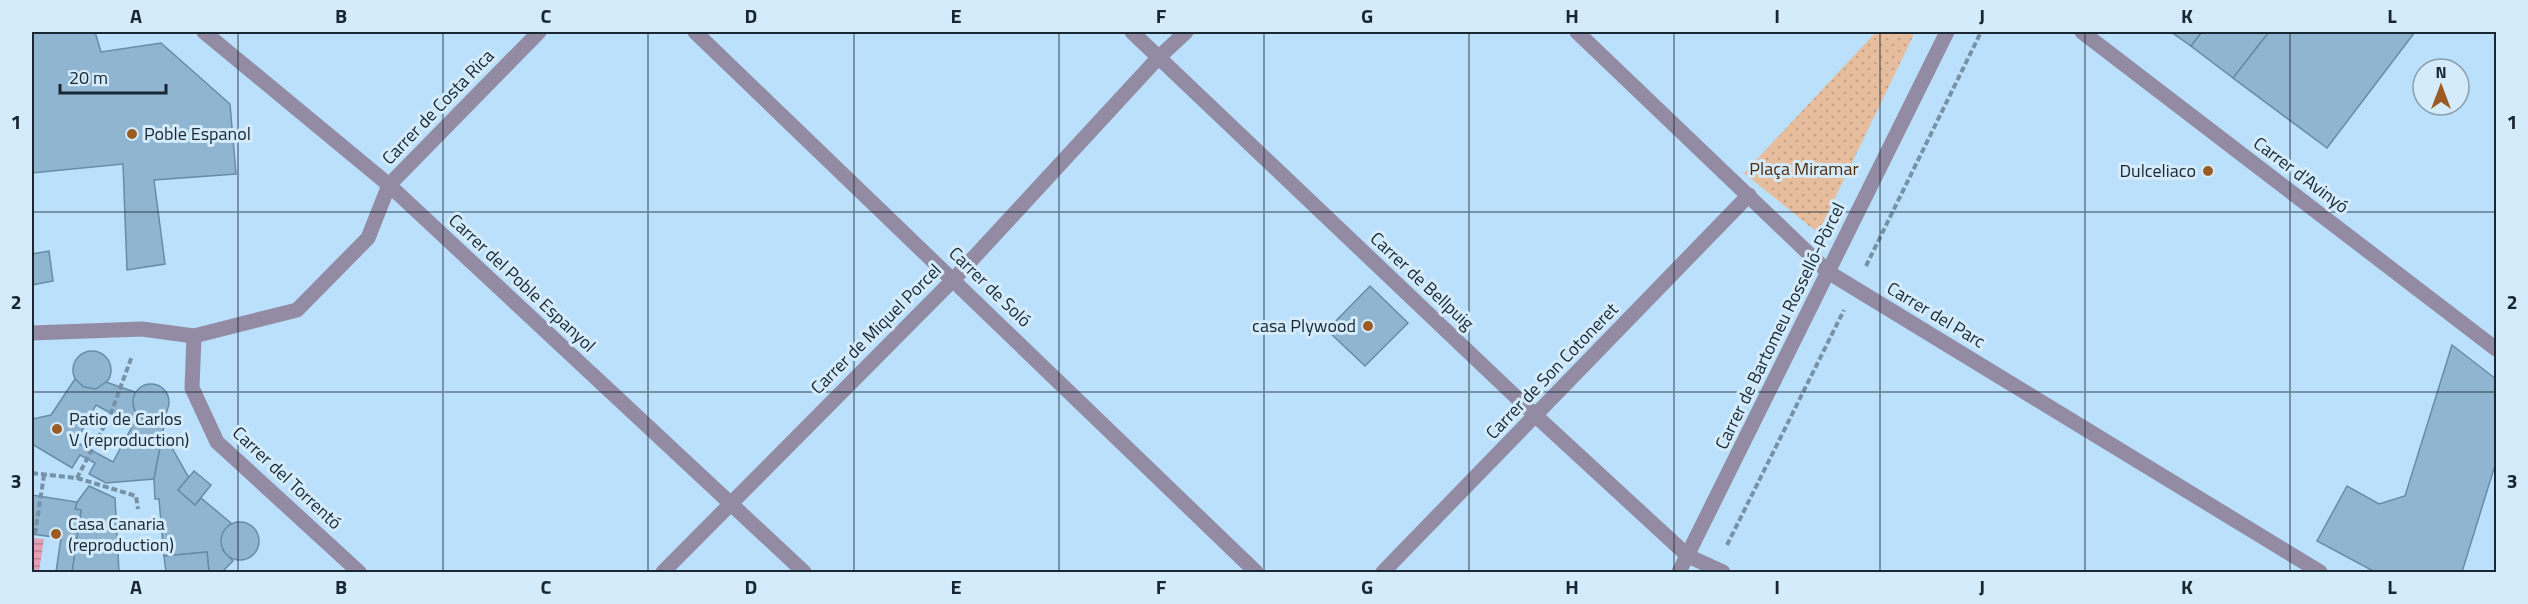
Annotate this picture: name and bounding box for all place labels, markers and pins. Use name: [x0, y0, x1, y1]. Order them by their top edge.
place label: Poble Espanol: [144, 120, 251, 147]
marker: Poble Espanol: [125, 127, 139, 141]
place label: Dulceliaco: [2119, 157, 2196, 184]
marker: Dulceliaco: [2201, 164, 2215, 178]
place label: casa Plywood: [1252, 312, 1356, 339]
marker: casa Plywood: [1361, 319, 1375, 333]
place label: Patio de Carlos V (reproduction): [69, 405, 189, 453]
marker: Patio de Carlos V (reproduction): [50, 422, 64, 436]
place label: Casa Canaria (reproduction): [68, 510, 174, 558]
marker: Casa Canaria (reproduction): [49, 527, 63, 541]

